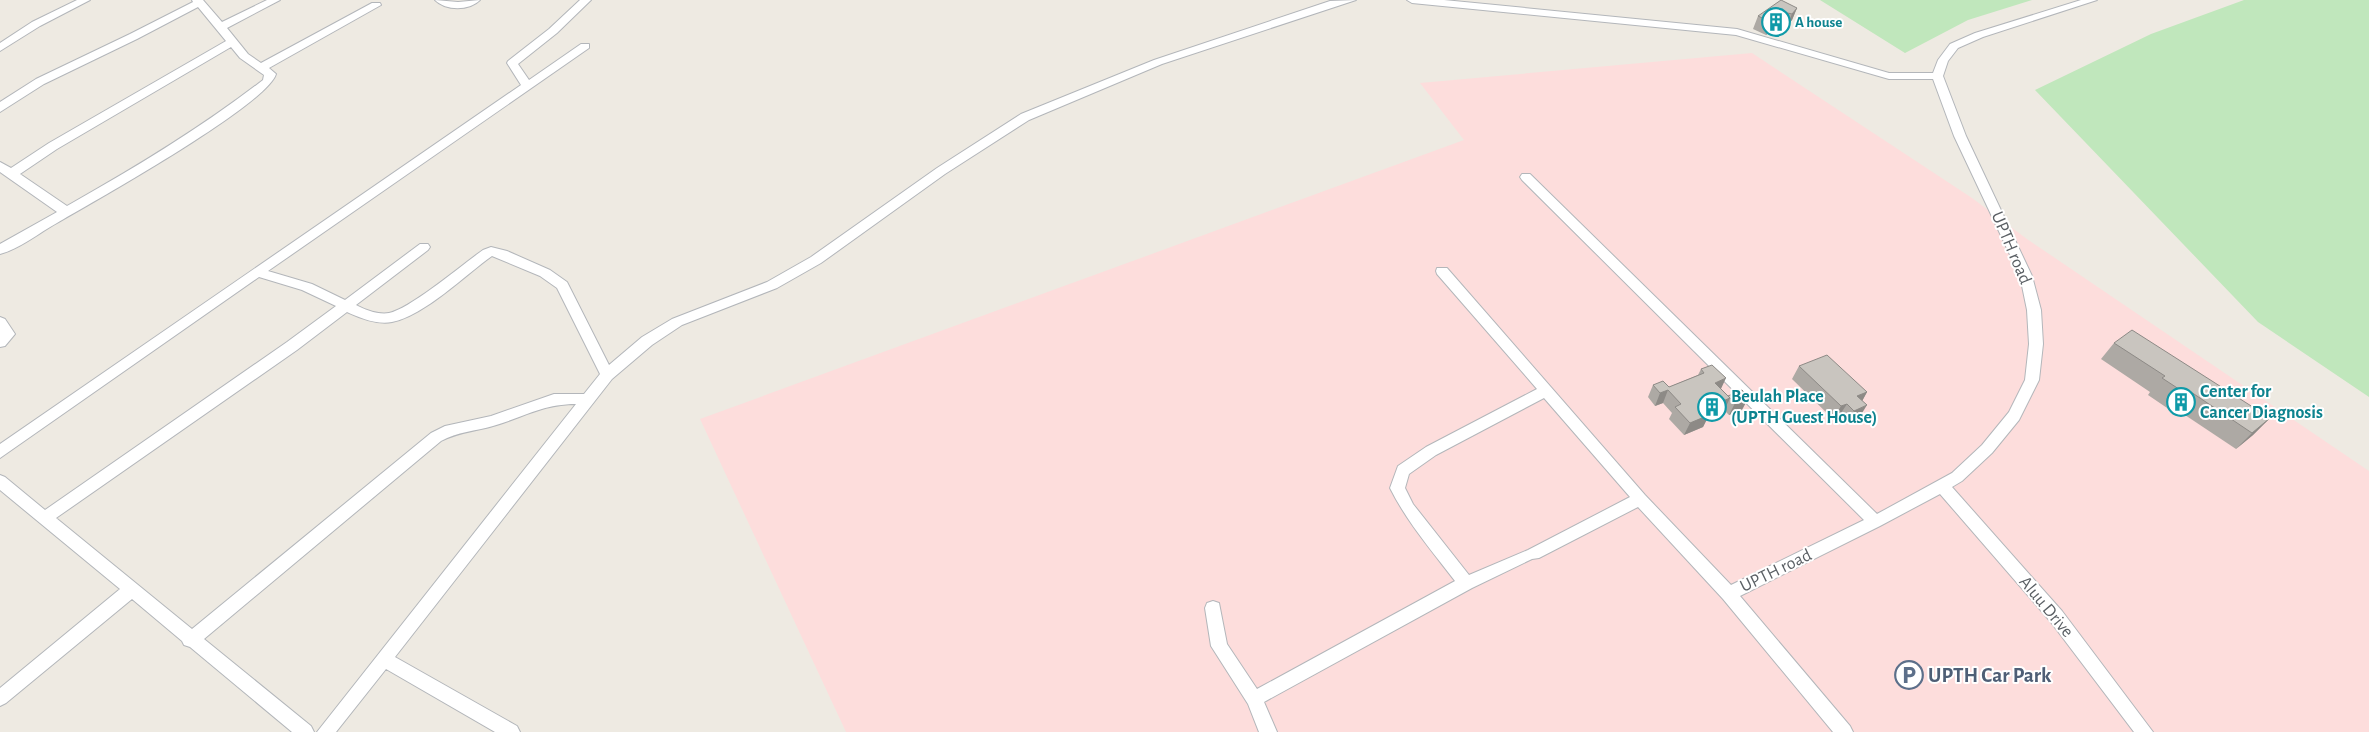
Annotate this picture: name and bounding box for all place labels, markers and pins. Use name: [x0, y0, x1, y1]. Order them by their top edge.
building icon: A house: [1761, 7, 1791, 37]
place label: A house: [1795, 15, 1842, 30]
place label: Center for Cancer Diagnosis: [2200, 383, 2323, 422]
building icon: Center for Cancer Diagnosis: [2166, 387, 2196, 417]
place label: Beulah Place (UPTH Guest House): [1731, 388, 1877, 427]
building icon: Beulah Place (UPTH Guest House): [1697, 392, 1727, 422]
parking icon: UPTH Car Park: [1894, 660, 1924, 690]
place label: UPTH Car Park: [1928, 665, 2052, 686]

